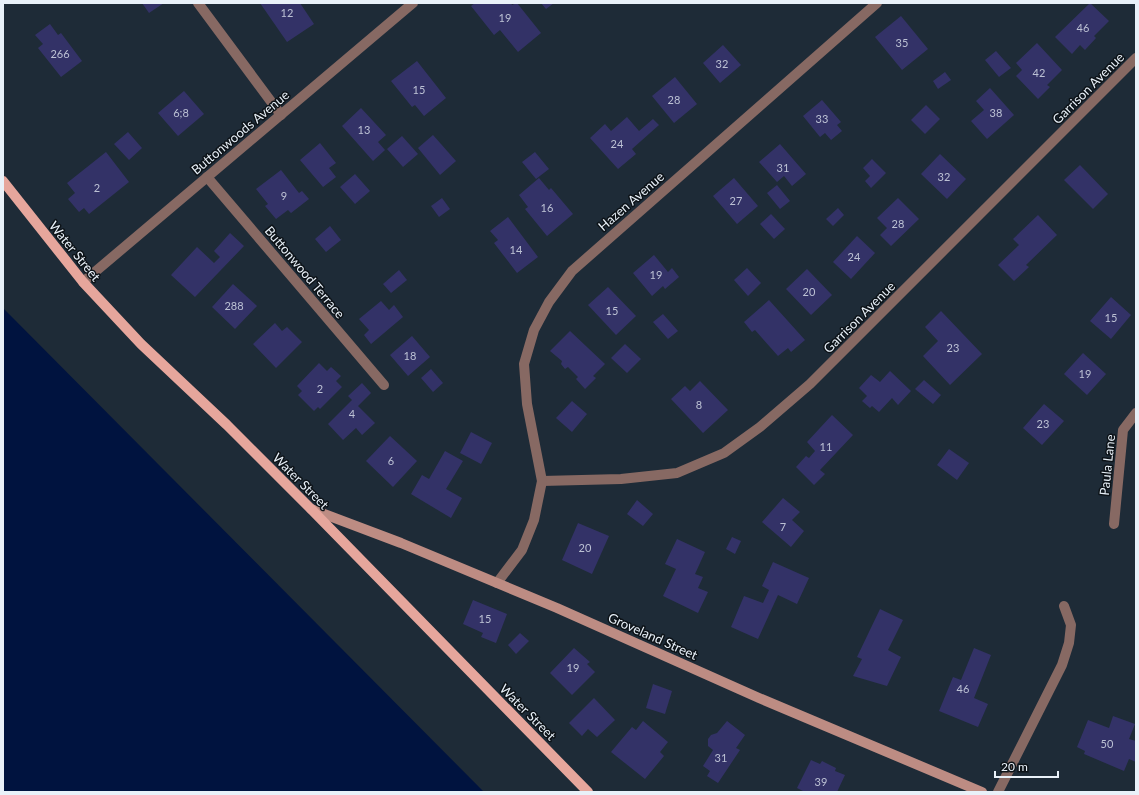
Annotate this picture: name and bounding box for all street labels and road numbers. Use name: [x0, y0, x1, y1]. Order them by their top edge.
street label: Garrison Avenue: [1049, 49, 1127, 127]
street label: Buttonwoods Avenue: [188, 86, 292, 178]
street label: Hazen Avenue: [595, 168, 667, 234]
street label: Water Street: [46, 218, 104, 285]
street label: Buttonwood Terrace: [262, 223, 348, 322]
street label: Garrison Avenue: [820, 278, 898, 356]
street label: Paula Lane: [1096, 433, 1118, 496]
street label: Water Street: [270, 450, 333, 513]
street label: Groveland Street: [606, 609, 700, 663]
street label: Water Street: [497, 681, 560, 744]

